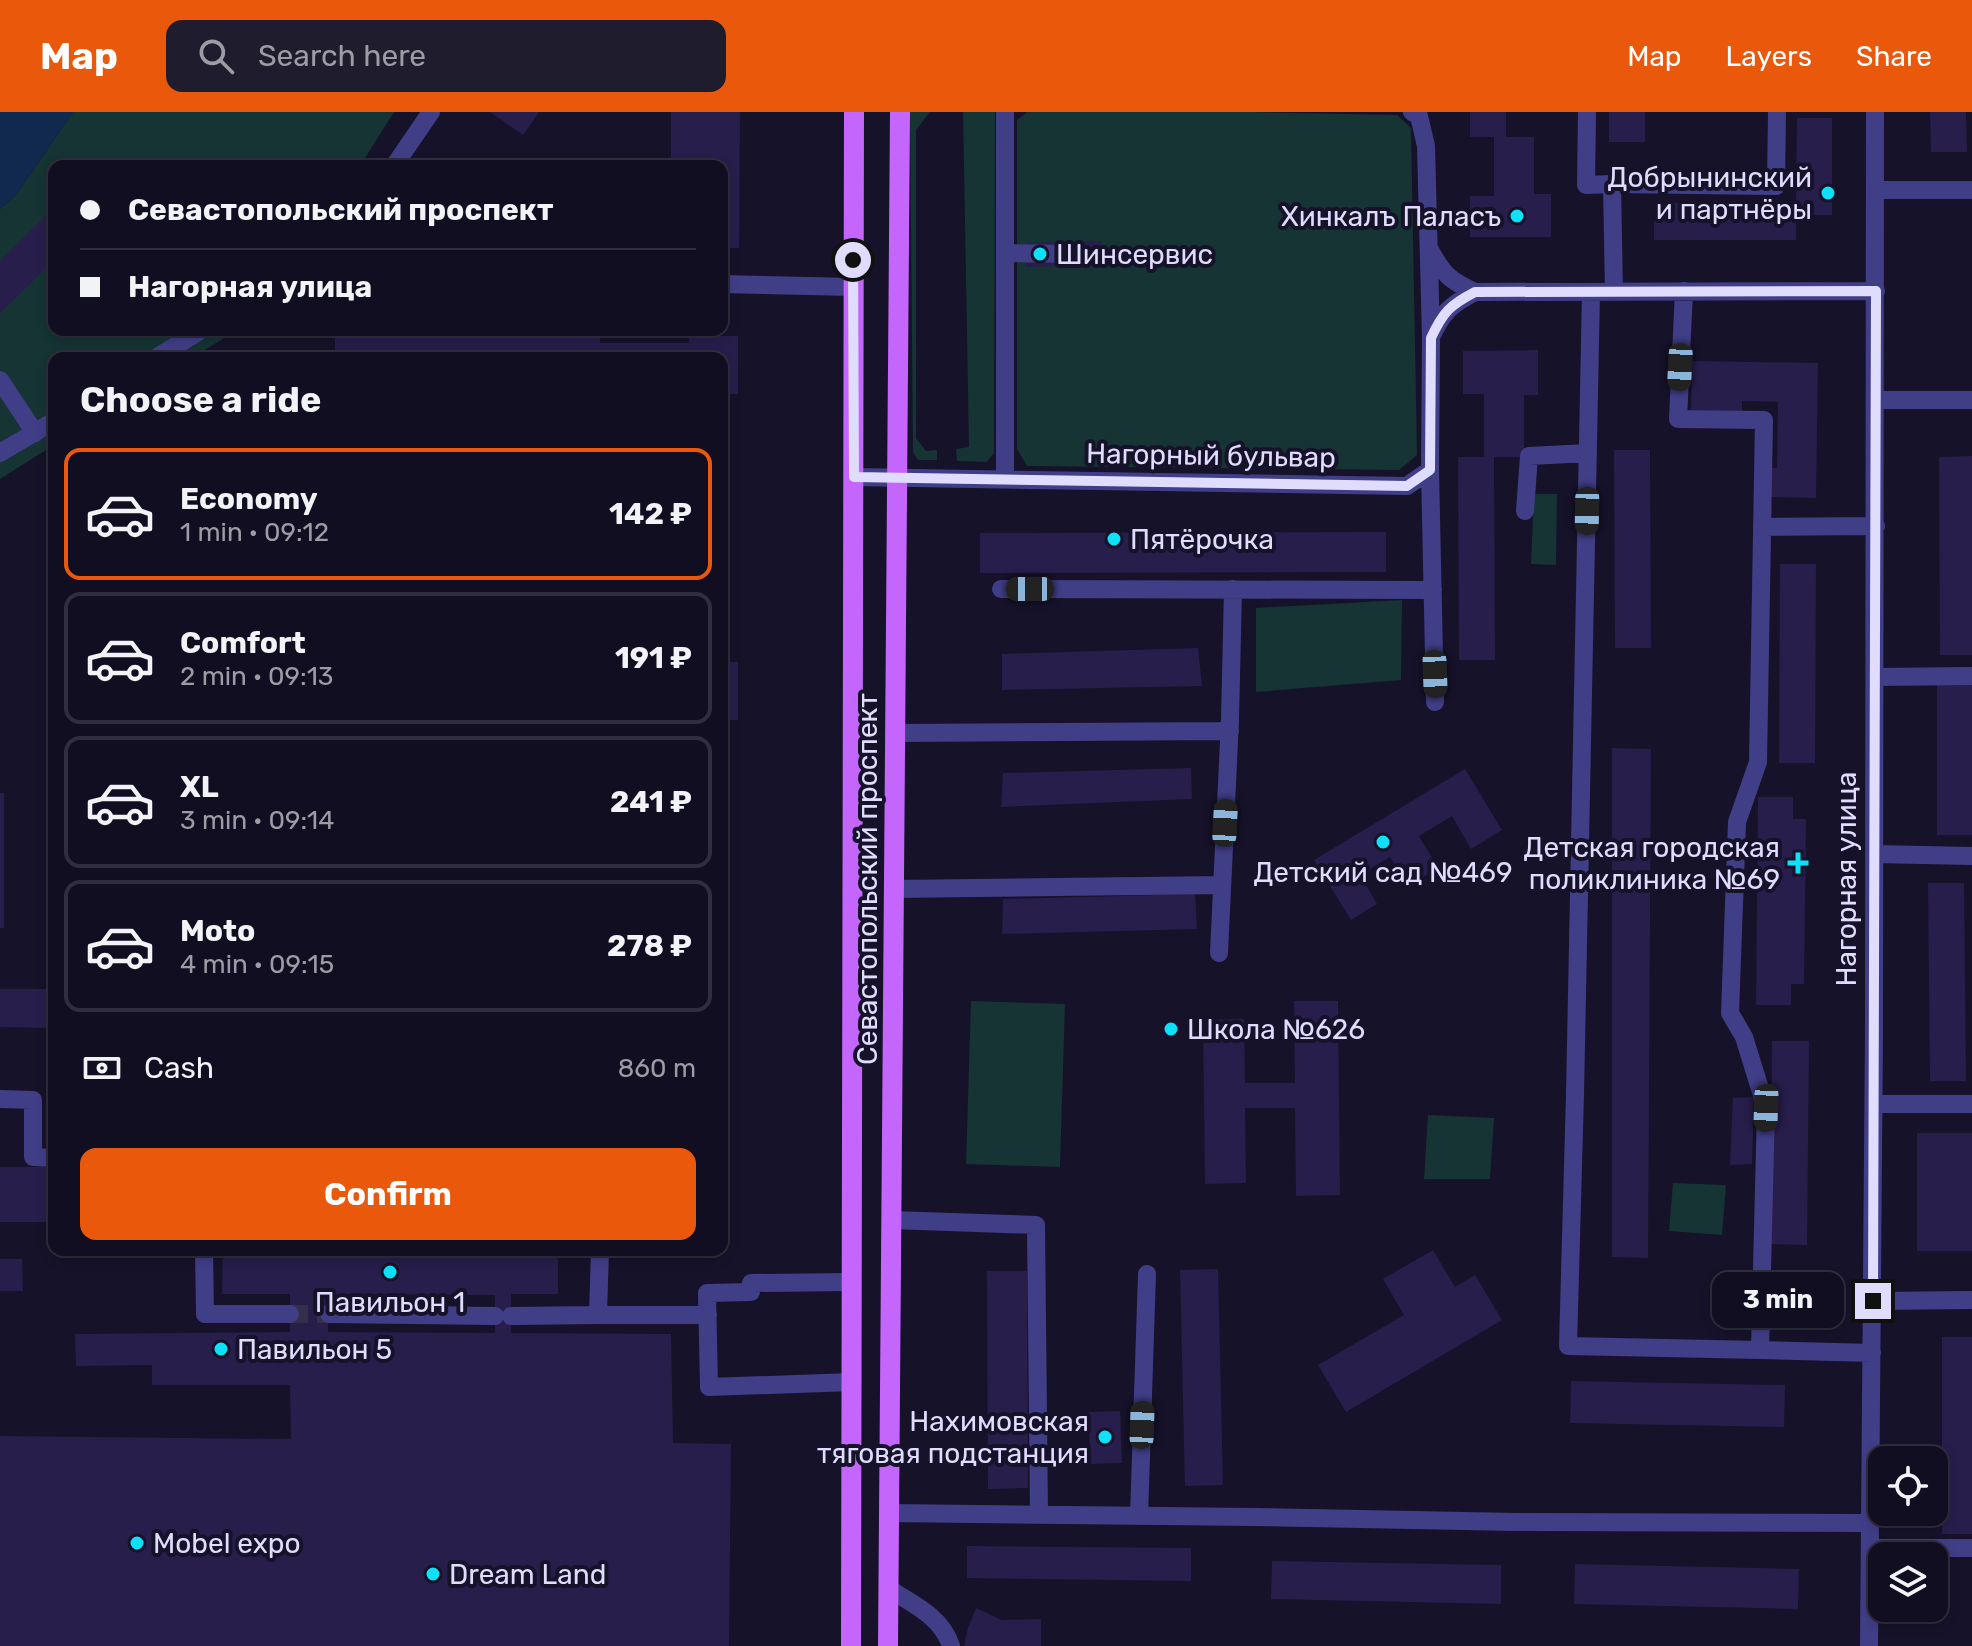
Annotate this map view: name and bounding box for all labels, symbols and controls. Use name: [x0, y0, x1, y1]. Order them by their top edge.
search box: [166, 20, 726, 92]
text: Map: [40, 33, 118, 79]
icon: search: [194, 34, 238, 78]
text: Search here: [258, 38, 426, 74]
text: Map: [1627, 40, 1682, 73]
text: Layers: [1726, 40, 1812, 73]
text: Share: [1856, 40, 1932, 73]
place label: Добрынинский и партнёры: [1608, 161, 1812, 226]
marker: Добрынинский и партнёры: [1819, 184, 1837, 202]
text: Севастопольский проспект: [128, 192, 554, 228]
place label: Хинкалъ Паласъ: [1281, 200, 1501, 233]
marker: Хинкалъ Паласъ: [1508, 207, 1526, 225]
place label: Шинсервис: [1056, 238, 1213, 271]
route start: [835, 242, 871, 278]
marker: Шинсервис: [1031, 245, 1049, 263]
text: Нагорная улица: [128, 269, 372, 305]
car: [1667, 342, 1693, 392]
text: Choose a ride: [80, 378, 321, 421]
street label: Нагорный бульвар: [1086, 437, 1336, 474]
icon: car: [84, 478, 156, 550]
text: Economy: [180, 481, 318, 517]
car: [1575, 487, 1599, 535]
text: 142 ₽: [609, 496, 692, 532]
text: 1 min · 09:12: [180, 517, 329, 548]
place label: Пятёрочка: [1130, 523, 1274, 556]
marker: Пятёрочка: [1105, 530, 1123, 548]
car: [1006, 577, 1054, 601]
icon: car: [84, 622, 156, 694]
text: Comfort: [180, 625, 306, 661]
text: 191 ₽: [615, 640, 692, 676]
car: [1422, 650, 1448, 698]
text: 2 min · 09:13: [180, 661, 333, 692]
street label: Севастопольский проспект: [851, 693, 884, 1065]
icon: car: [84, 766, 156, 838]
text: XL: [180, 769, 219, 805]
street label: Нагорная улица: [1830, 771, 1863, 987]
text: 241 ₽: [610, 784, 692, 820]
car: [1212, 798, 1238, 848]
text: 3 min · 09:14: [180, 805, 334, 836]
place label: Детская городская поликлиника №69: [1524, 831, 1780, 896]
marker: Детский сад №469: [1374, 833, 1392, 851]
marker: Детская городская поликлиника №69: [1787, 852, 1809, 874]
place label: Детский сад №469: [1253, 856, 1513, 889]
icon: car: [84, 910, 156, 982]
text: Moto: [180, 913, 255, 949]
text: 278 ₽: [607, 928, 692, 964]
text: 4 min · 09:15: [180, 949, 334, 980]
place label: Школа №626: [1187, 1013, 1365, 1046]
marker: Школа №626: [1162, 1020, 1180, 1038]
icon: cash: [80, 1046, 124, 1090]
text: Cash: [144, 1050, 214, 1086]
text: 860 m: [618, 1053, 696, 1084]
car: [1753, 1084, 1779, 1132]
button: Confirm: [80, 1148, 696, 1240]
marker: Павильон 1: [381, 1263, 399, 1281]
callout: 3 min: [1713, 1273, 1845, 1329]
route end: [1855, 1283, 1891, 1319]
text: 3 min: [1743, 1284, 1813, 1315]
place label: Павильон 1: [315, 1286, 465, 1319]
place label: Павильон 5: [237, 1333, 392, 1366]
marker: Павильон 5: [212, 1340, 230, 1358]
car: [1129, 1401, 1155, 1449]
place label: Нахимовская тяговая подстанция: [817, 1405, 1089, 1470]
marker: Нахимовская тяговая подстанция: [1096, 1428, 1114, 1446]
map controls: [1868, 1446, 1948, 1622]
button: locate: [1868, 1446, 1948, 1526]
place label: Mobel expo: [153, 1527, 301, 1560]
marker: Mobel expo: [128, 1534, 146, 1552]
button: layers: [1868, 1542, 1948, 1622]
place label: Dream Land: [449, 1558, 606, 1591]
marker: Dream Land: [424, 1565, 442, 1583]

